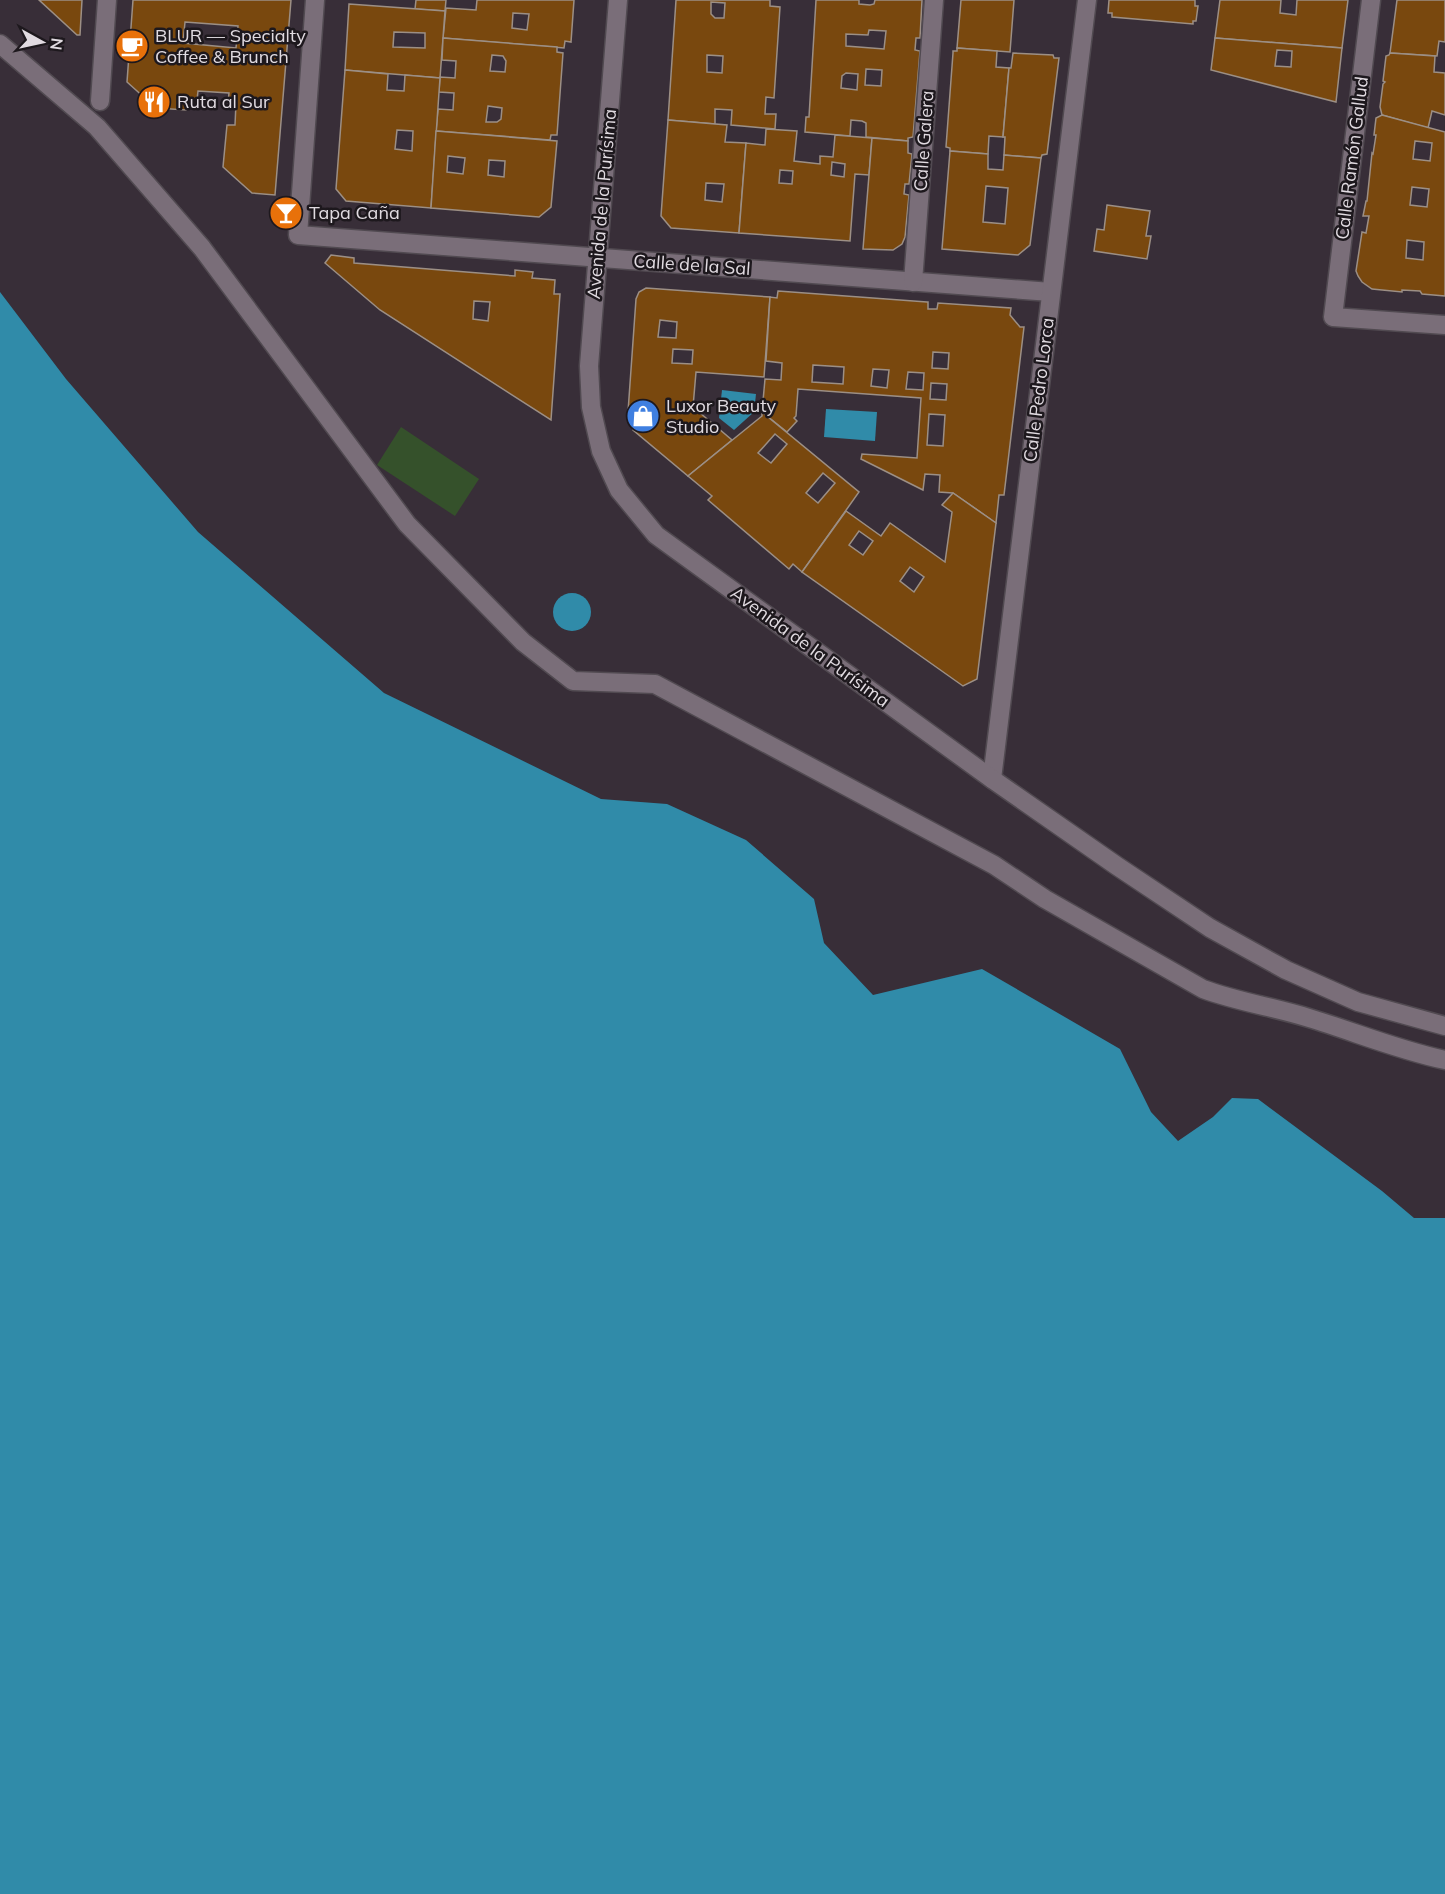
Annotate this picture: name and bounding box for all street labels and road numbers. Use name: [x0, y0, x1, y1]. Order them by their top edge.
street label: Calle Ramón Gallud: [1330, 75, 1373, 241]
street label: Calle Galera: [909, 90, 939, 192]
street label: Avenida de la Purísima: [582, 108, 621, 300]
street label: Calle de la Sal: [633, 249, 751, 280]
street label: Calle Pedro Lorca: [1018, 316, 1059, 463]
street label: Avenida de la Purísima: [726, 581, 894, 712]

